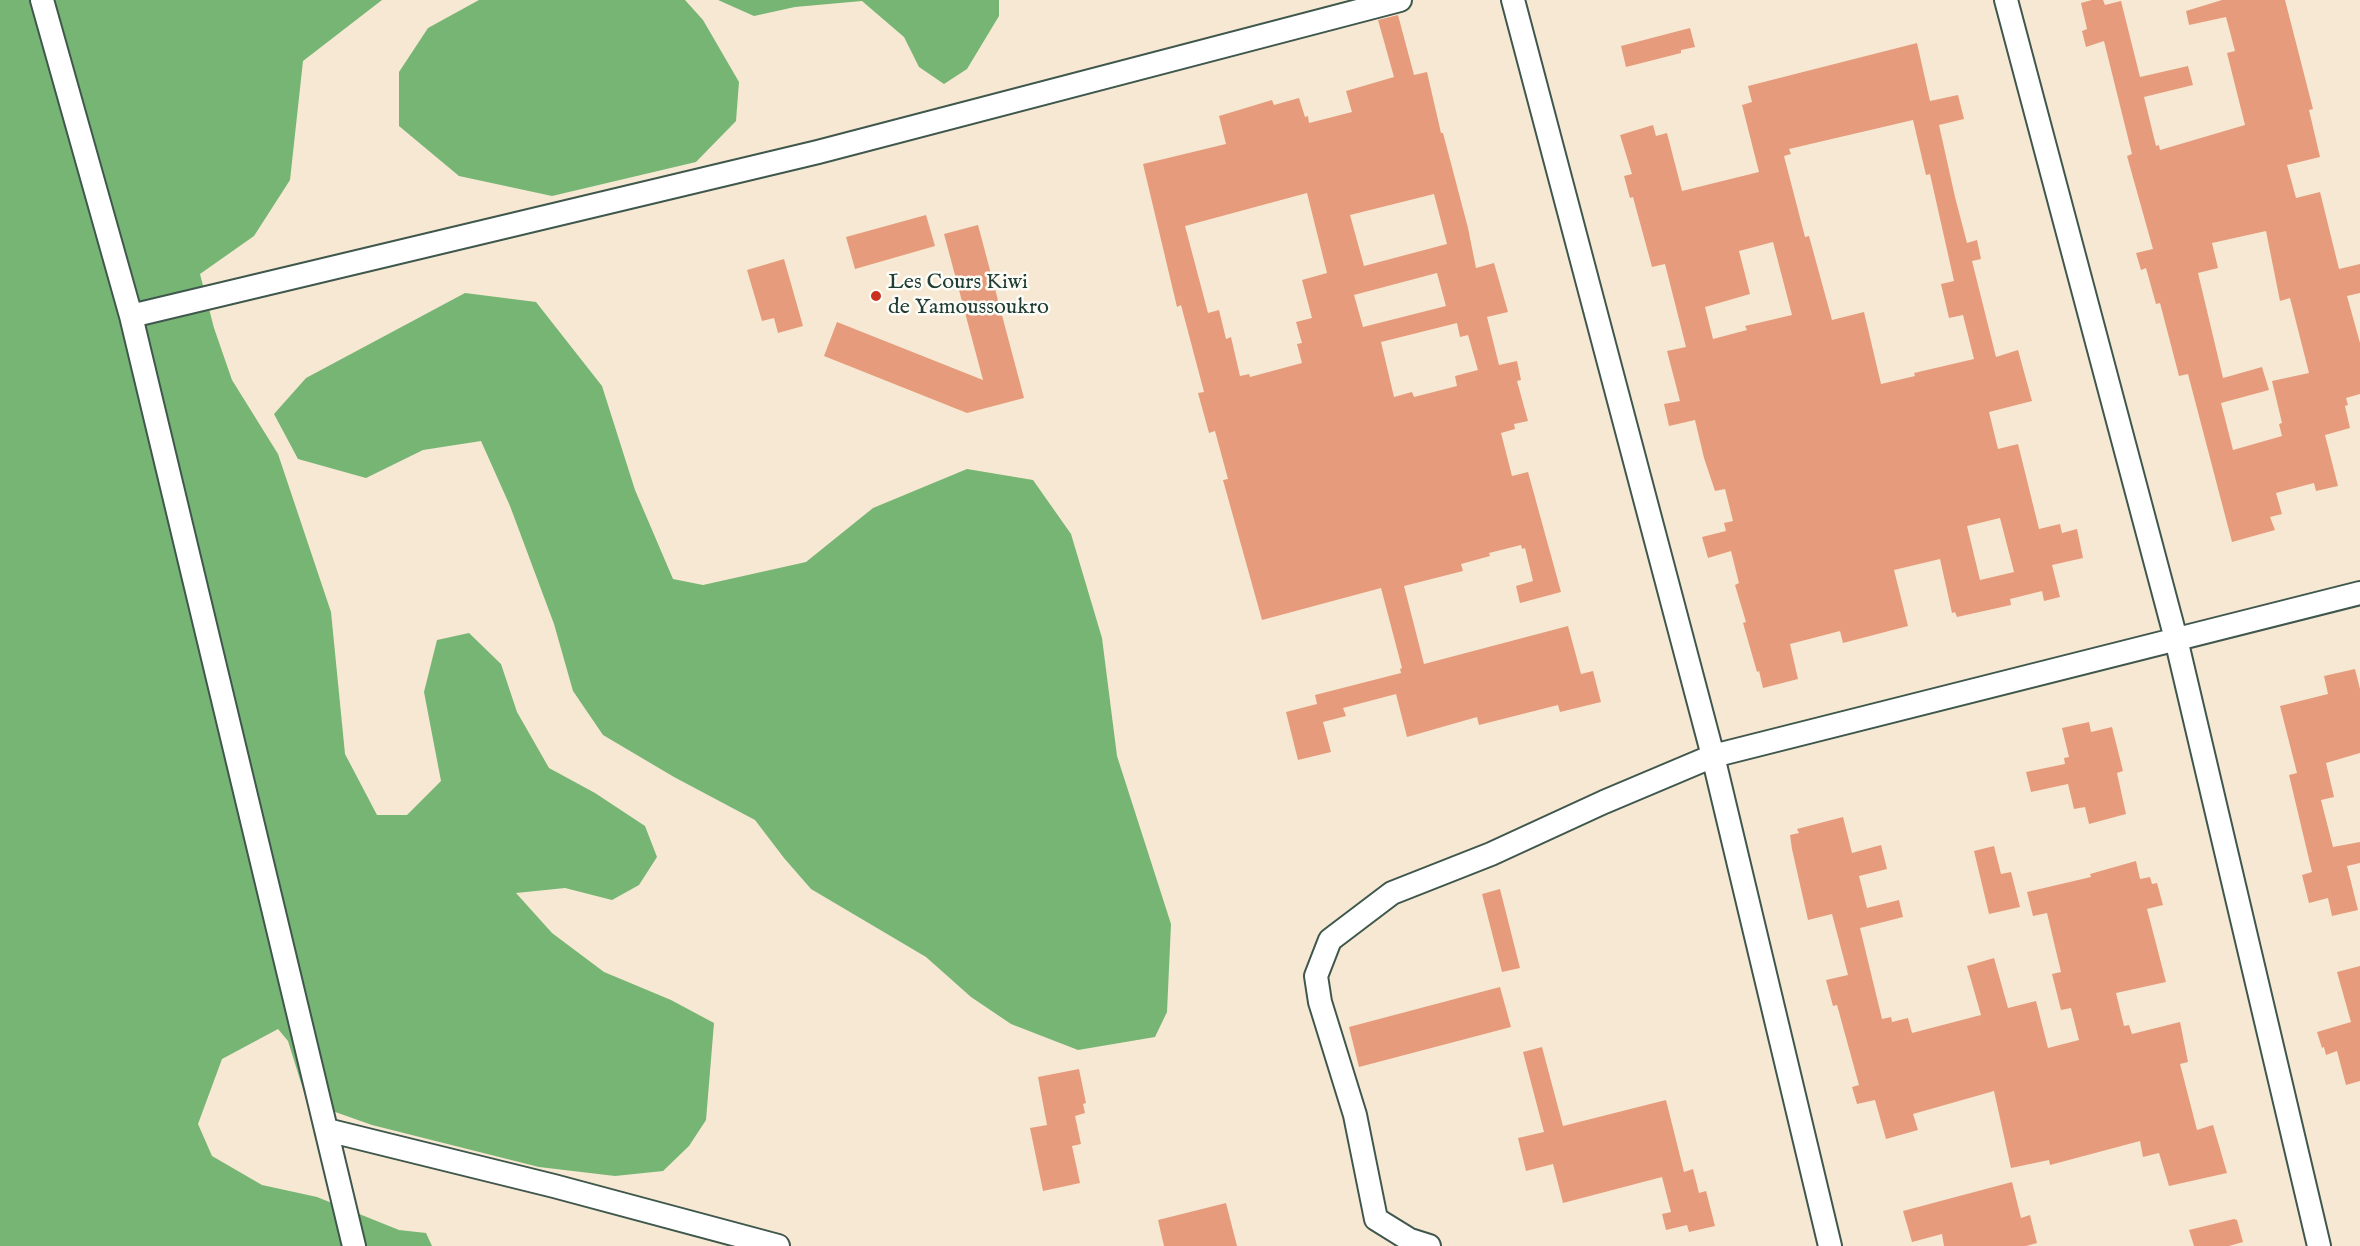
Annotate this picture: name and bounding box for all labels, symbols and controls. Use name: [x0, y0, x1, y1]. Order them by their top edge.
place label: Les Cours Kiwi de Yamoussoukro: [888, 270, 1049, 322]
marker: Les Cours Kiwi de Yamoussoukro: [869, 289, 883, 303]

